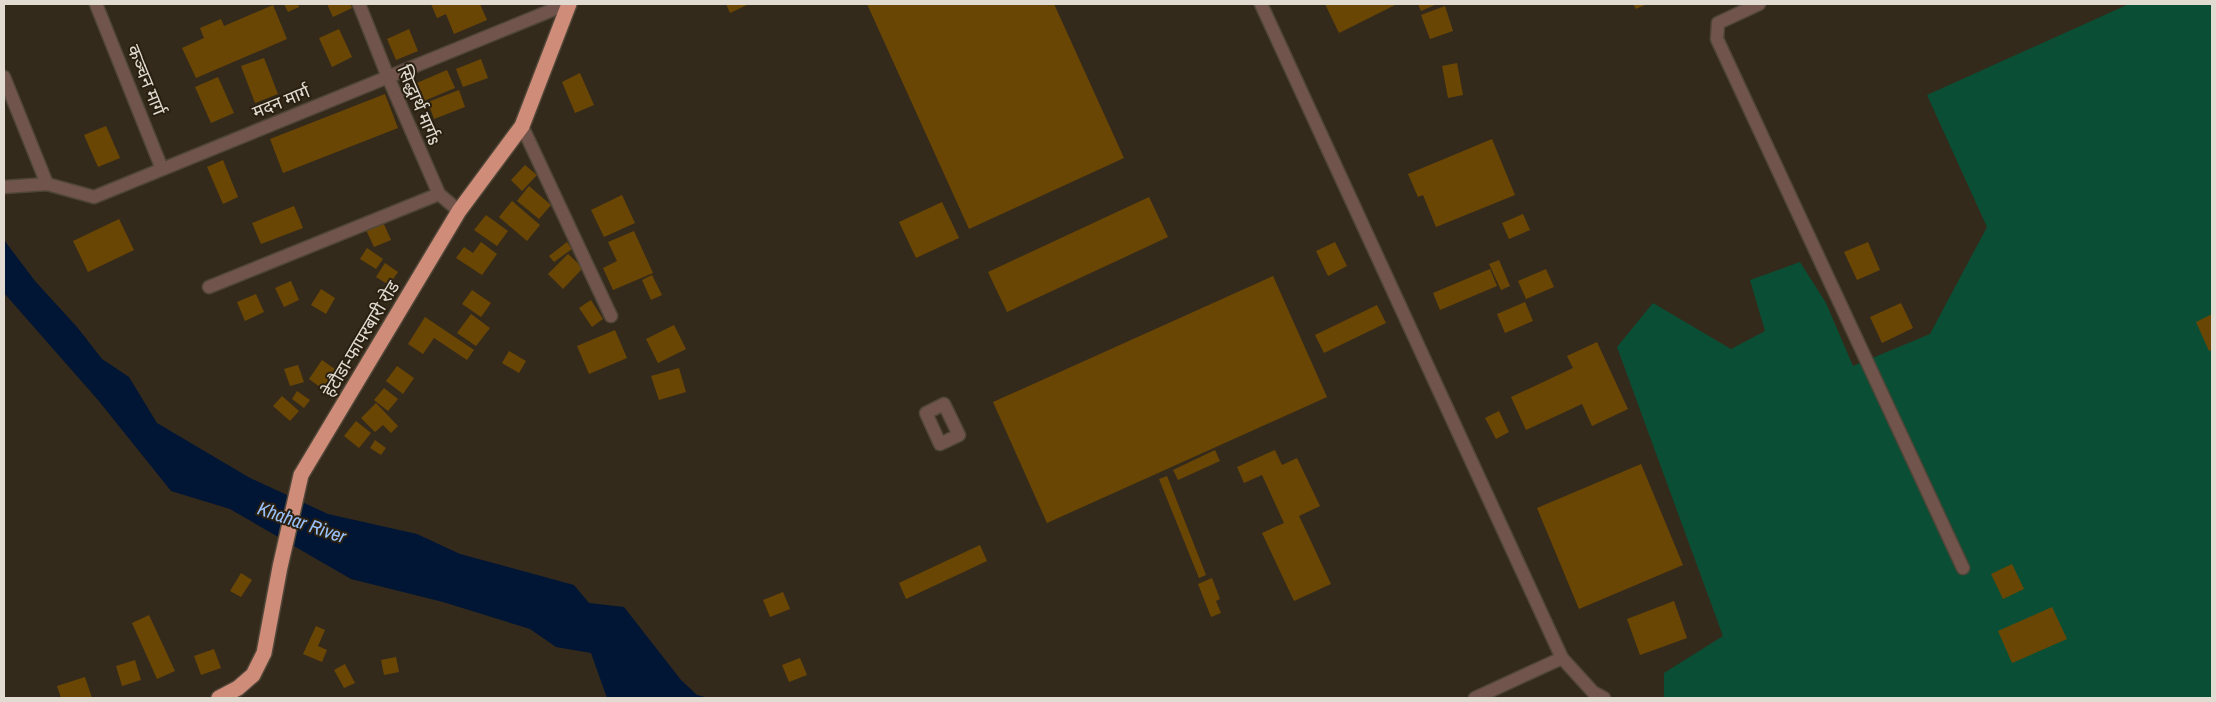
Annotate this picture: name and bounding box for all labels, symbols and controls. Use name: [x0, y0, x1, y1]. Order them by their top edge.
street label: कञ्चन मार्ग: [121, 41, 172, 120]
street label: सिद्धार्थ मार्गs: [391, 61, 447, 149]
street label: मदन मार्ग: [248, 78, 314, 124]
street label: हेटौडा-फापरबारी रोड: [316, 276, 405, 401]
water label: Khahar River: [254, 495, 350, 549]

